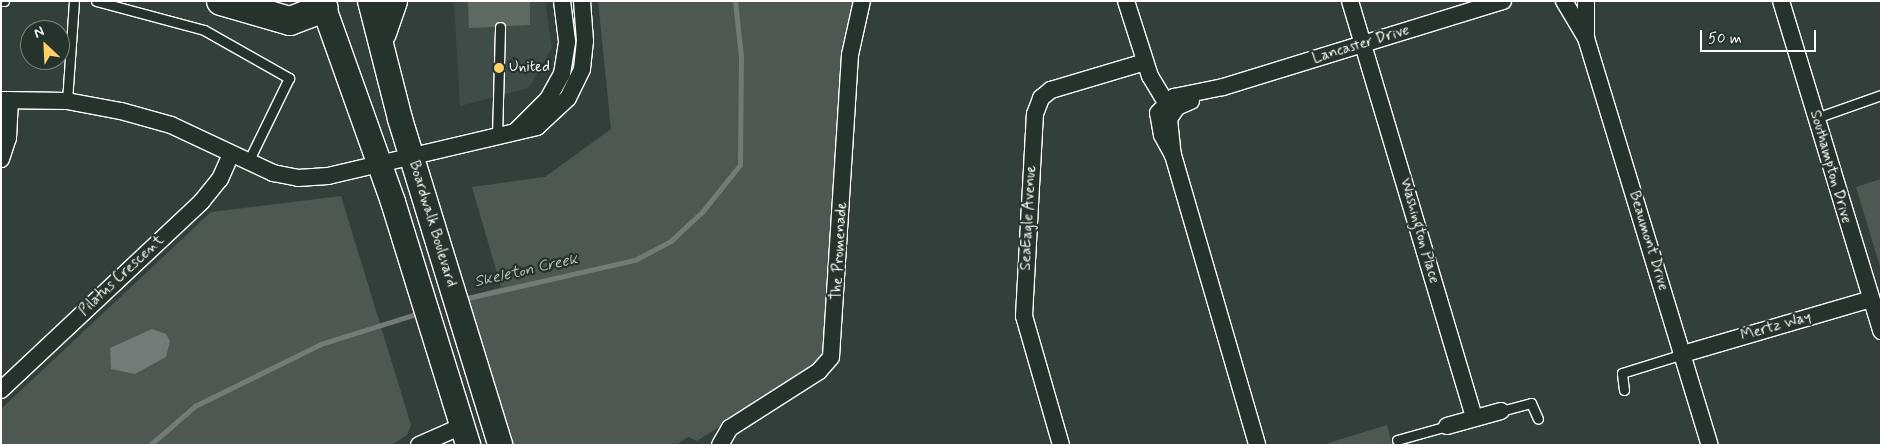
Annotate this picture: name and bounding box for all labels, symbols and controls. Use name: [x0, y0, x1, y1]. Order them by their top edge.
north arrow: [20, 20, 70, 70]
scale bar: [1702, 20, 1818, 52]
text: N: [31, 22, 47, 42]
street label: Lancaster Drive: [1311, 22, 1411, 68]
text: 50 m: [1708, 29, 1742, 49]
place label: United: [509, 59, 550, 77]
marker: United: [493, 62, 505, 74]
street label: Southampton Drive: [1805, 109, 1855, 225]
street label: Boardwalk Boulevard: [404, 159, 460, 289]
street label: SeaEagle Avenue: [1017, 164, 1041, 272]
street label: Washington Place: [1395, 176, 1443, 286]
street label: Beaumont Drive: [1624, 189, 1672, 293]
street label: The Promenade: [828, 202, 852, 300]
street label: Pilatus Crescent: [77, 234, 167, 318]
water label: Skeleton Creek: [473, 250, 579, 292]
street label: Mertz Way: [1738, 308, 1814, 346]

